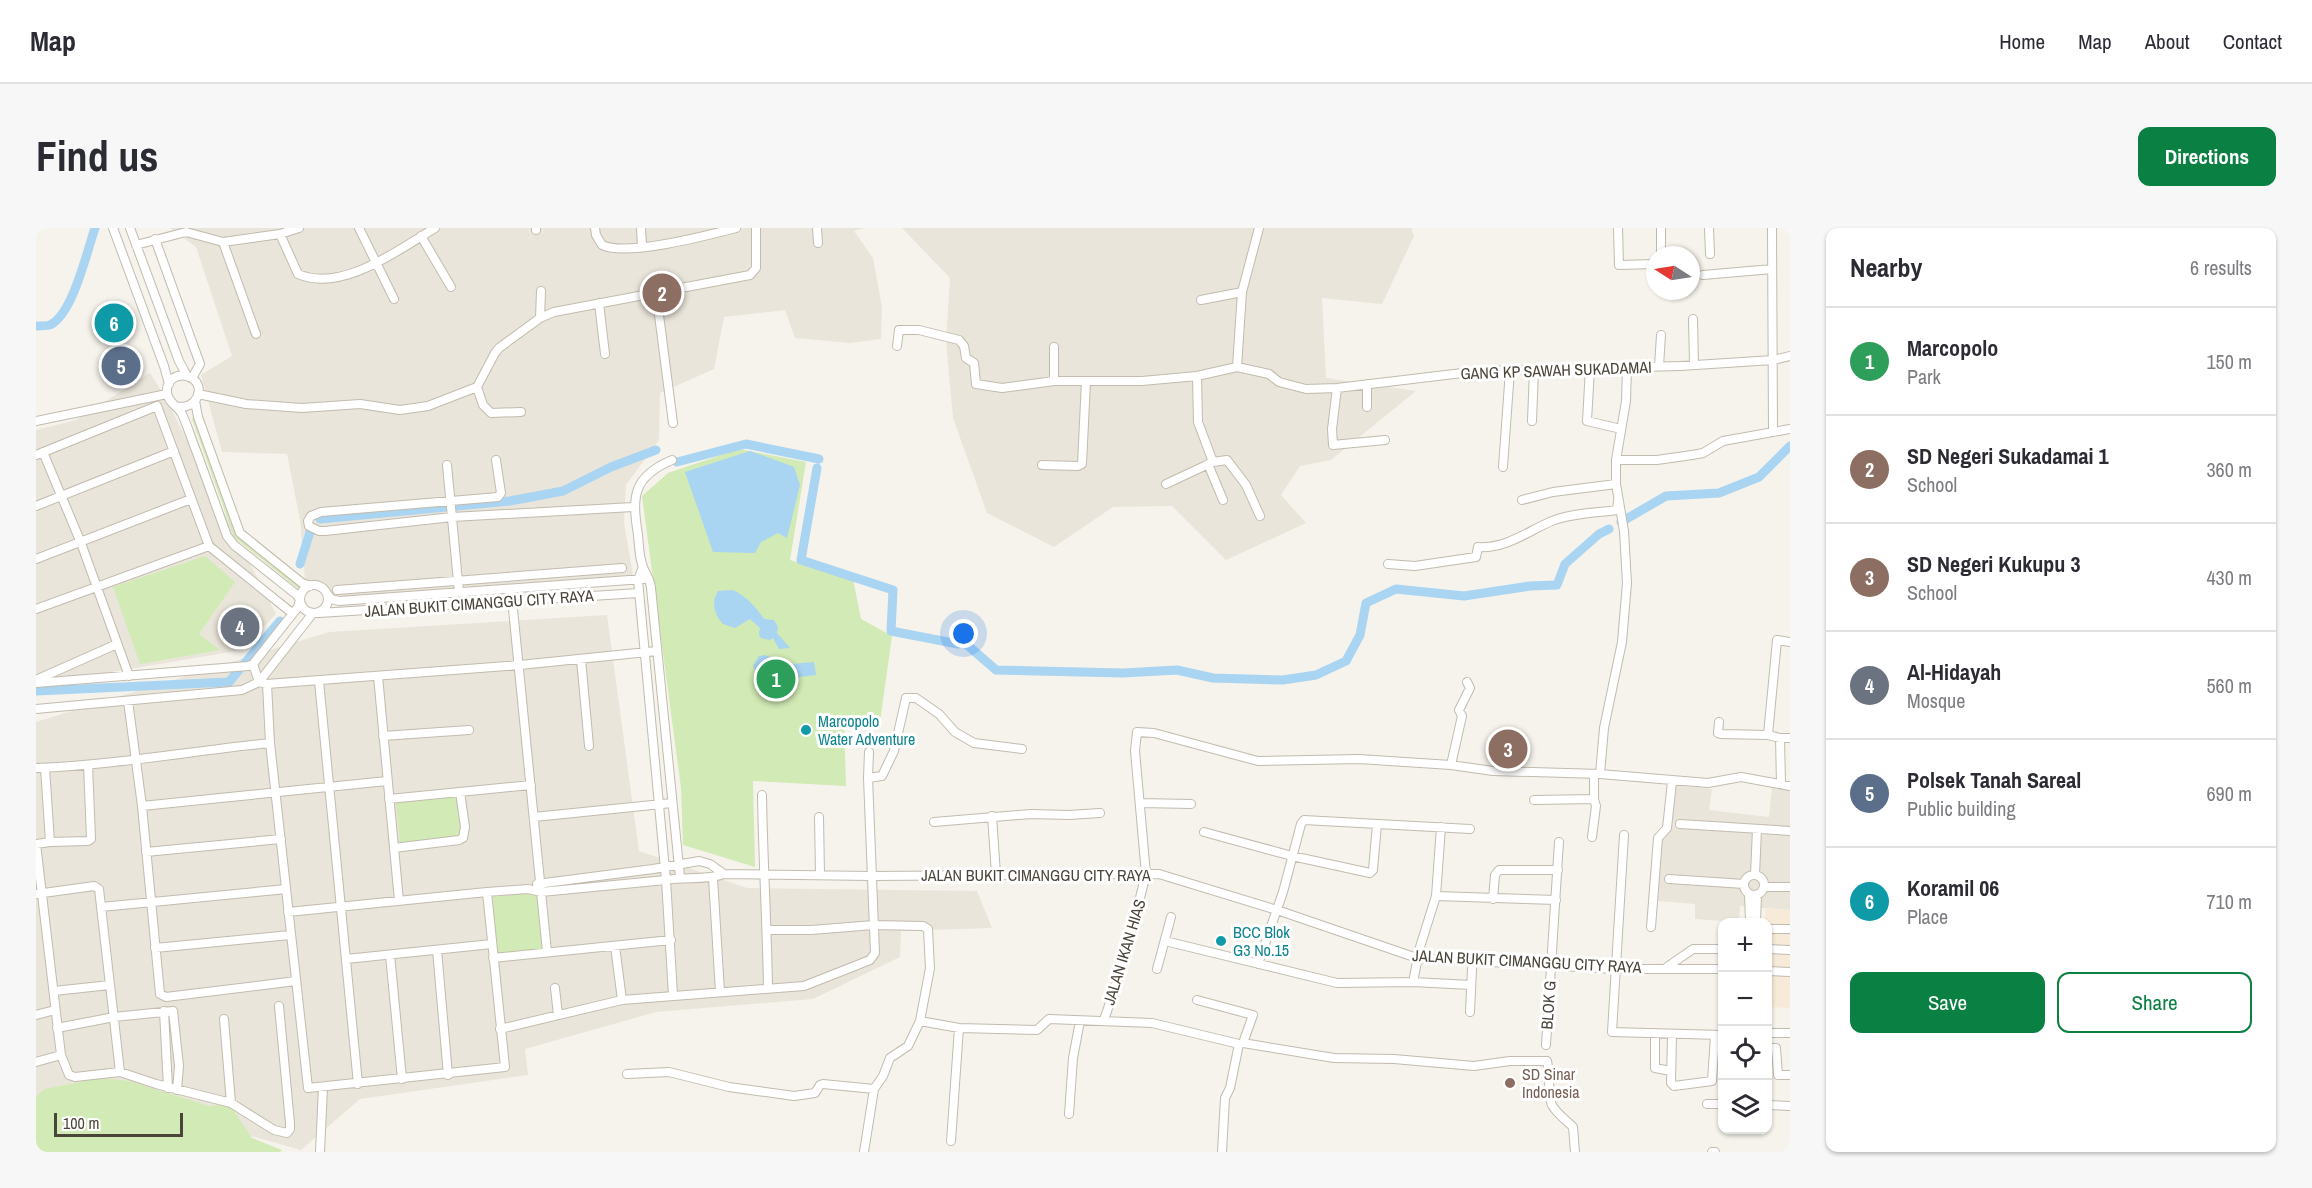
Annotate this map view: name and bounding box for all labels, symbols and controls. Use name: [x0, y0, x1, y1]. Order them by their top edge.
text: Map: [30, 22, 76, 60]
text: Home: [1999, 27, 2045, 56]
text: Map: [2078, 27, 2112, 56]
text: About: [2145, 27, 2190, 56]
text: Contact: [2223, 27, 2282, 56]
button: Directions: [2138, 127, 2276, 186]
text: Find us: [36, 128, 158, 184]
north arrow: [1646, 246, 1700, 300]
text: Nearby: [1850, 250, 1922, 285]
text: 6 results: [2190, 254, 2252, 281]
pin: 2: [642, 270, 682, 316]
pin: 6: [94, 300, 134, 346]
text: Marcopolo: [1907, 333, 1998, 363]
pin: 5: [102, 344, 140, 388]
text: 1: [1865, 348, 1874, 375]
text: 150 m: [2206, 348, 2252, 375]
street label: GANG KP SAWAH SUKADAMAI: [1460, 356, 1652, 384]
text: Park: [1907, 363, 1941, 390]
text: SD Negeri Sukadamai 1: [1907, 441, 2109, 471]
text: 2: [1865, 456, 1874, 483]
text: 360 m: [2206, 456, 2252, 483]
text: School: [1907, 471, 1957, 498]
text: SD Negeri Kukupu 3: [1907, 549, 2080, 579]
text: 3: [1865, 564, 1874, 591]
text: 430 m: [2206, 564, 2252, 591]
text: School: [1907, 579, 1957, 606]
street label: JALAN BUKIT CIMANGGU CITY RAYA: [364, 584, 594, 622]
pin: 4: [220, 604, 260, 650]
your location: [949, 619, 978, 648]
pin: 1: [756, 656, 796, 702]
text: Al-Hidayah: [1907, 657, 2001, 687]
text: 4: [1865, 672, 1874, 699]
text: 560 m: [2206, 672, 2252, 699]
text: Mosque: [1907, 687, 1965, 714]
place label: Marcopolo Water Adventure: [818, 710, 915, 750]
marker: Marcopolo Water Adventure: [799, 723, 813, 737]
pin: 3: [1488, 726, 1528, 772]
text: Polsek Tanah Sareal: [1907, 765, 2081, 795]
text: 5: [1865, 780, 1874, 807]
text: 690 m: [2206, 780, 2252, 807]
text: Public building: [1907, 795, 2016, 822]
street label: JALAN BUKIT CIMANGGU CITY RAYA: [921, 864, 1151, 886]
text: Koramil 06: [1907, 873, 1999, 903]
text: 6: [1865, 888, 1874, 915]
text: 710 m: [2206, 888, 2252, 915]
street label: JALAN IKAN HIAS: [1097, 896, 1151, 1008]
text: Place: [1907, 903, 1948, 930]
map controls: [1718, 918, 1772, 1134]
button: +: [1718, 918, 1772, 972]
place label: BCC Blok G3 No.15: [1233, 921, 1290, 961]
marker: BCC Blok G3 No.15: [1214, 934, 1228, 948]
street label: JALAN BUKIT CIMANGGU CITY RAYA: [1412, 944, 1642, 978]
button: −: [1718, 972, 1772, 1026]
button: Save: [1850, 972, 2045, 1033]
button: Share: [2057, 972, 2252, 1033]
street label: BLOK G: [1535, 980, 1561, 1030]
button: locate: [1718, 1026, 1772, 1080]
place label: SD Sinar Indonesia: [1522, 1063, 1580, 1103]
marker: SD Sinar Indonesia: [1503, 1076, 1517, 1090]
button: layers: [1718, 1080, 1772, 1134]
scale bar: [54, 1110, 183, 1138]
text: 100 m: [63, 1112, 99, 1134]

